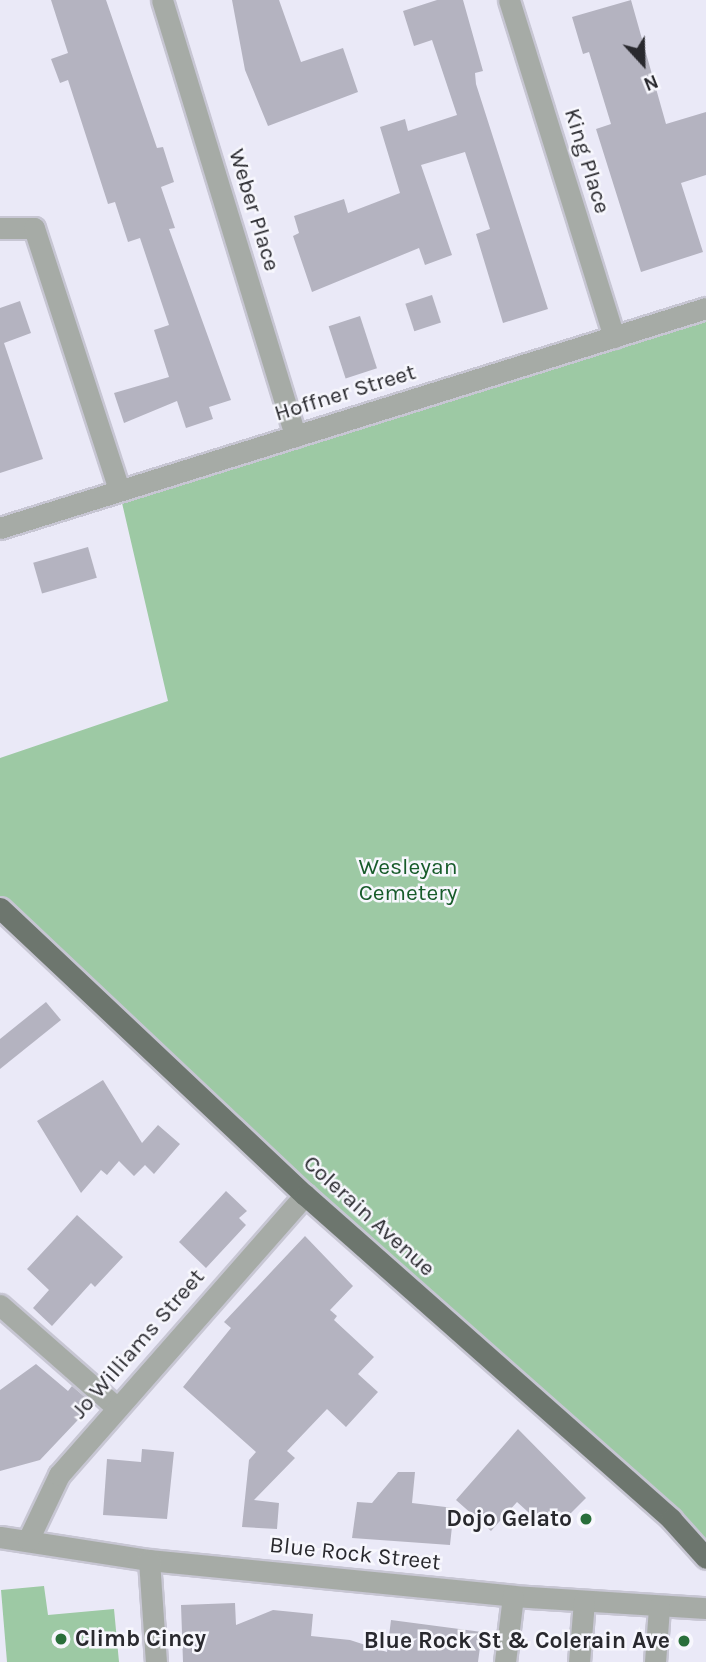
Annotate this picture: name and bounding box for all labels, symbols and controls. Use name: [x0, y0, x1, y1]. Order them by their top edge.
north arrow: [608, 28, 678, 98]
text: N: [640, 70, 661, 95]
street label: King Place: [558, 105, 616, 217]
street label: Weber Place: [222, 146, 286, 274]
street label: Hoffner Street: [271, 358, 419, 428]
park label: Wesleyan Cemetery: [358, 853, 458, 907]
street label: Colerain Avenue: [297, 1150, 441, 1282]
street label: Jo Williams Street: [65, 1264, 211, 1424]
place label: Dojo Gelato: [446, 1505, 572, 1533]
marker: Dojo Gelato: [578, 1511, 594, 1527]
street label: Blue Rock Street: [268, 1531, 442, 1577]
place label: Climb Cincy: [75, 1625, 206, 1653]
place label: Blue Rock St & Colerain Ave: [364, 1627, 670, 1655]
marker: Climb Cincy: [53, 1631, 69, 1647]
marker: Blue Rock St & Colerain Ave: [676, 1633, 692, 1649]

